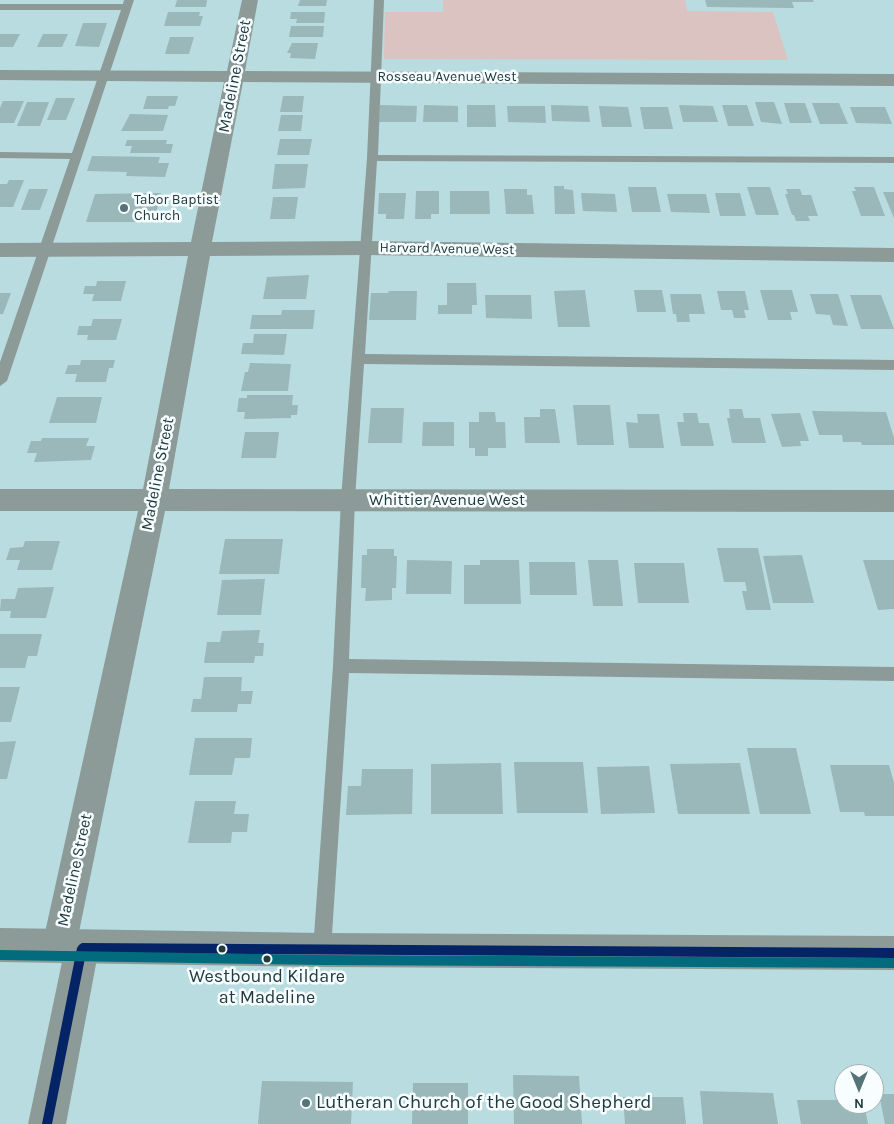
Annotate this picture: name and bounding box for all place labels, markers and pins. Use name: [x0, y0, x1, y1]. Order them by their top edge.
place label: Tabor Baptist Church: [134, 192, 218, 224]
marker: Tabor Baptist Church: [118, 202, 130, 214]
unlabelled marker: [217, 944, 227, 954]
marker: Westbound Kildare at Madeline: [262, 954, 272, 964]
place label: Westbound Kildare at Madeline: [189, 966, 345, 1009]
place label: Lutheran Church of the Good Shepherd: [316, 1092, 652, 1114]
marker: Lutheran Church of the Good Shepherd: [300, 1097, 312, 1109]

